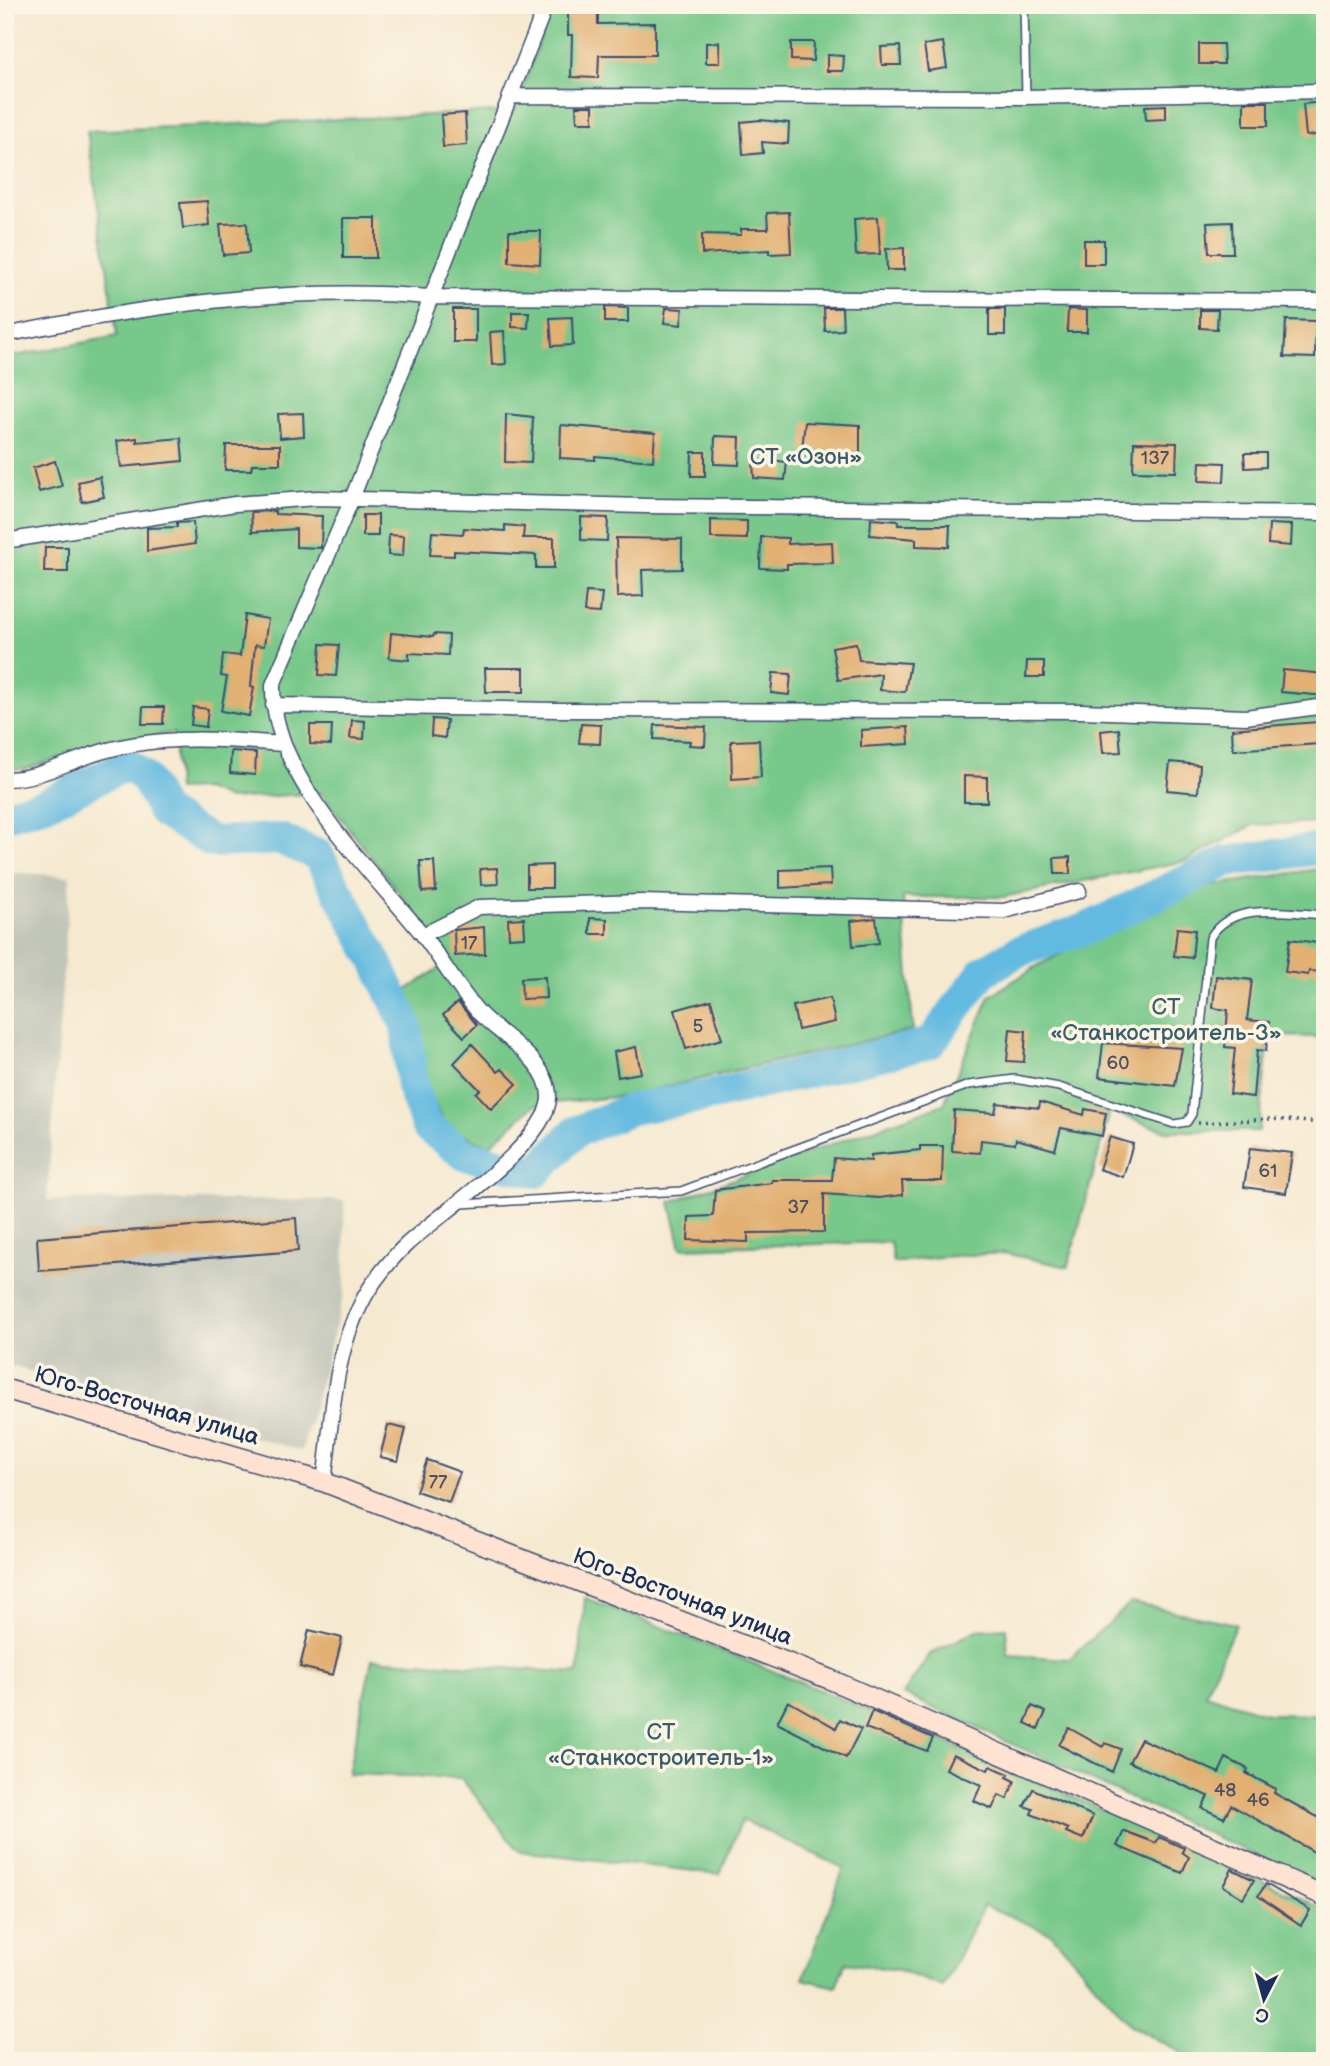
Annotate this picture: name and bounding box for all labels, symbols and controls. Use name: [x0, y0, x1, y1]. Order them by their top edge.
park label: СТ «Озон»: [750, 443, 862, 471]
house number: 137: [1141, 447, 1170, 470]
house number: 17: [461, 932, 478, 955]
park label: СТ «Станкостроитель-3»: [1050, 993, 1282, 1047]
house number: 5: [693, 1015, 704, 1038]
house number: 60: [1107, 1052, 1129, 1075]
house number: 61: [1259, 1160, 1277, 1183]
house number: 37: [787, 1196, 809, 1219]
street label: Юго-Восточная улица: [31, 1360, 263, 1452]
house number: 77: [429, 1471, 448, 1494]
street label: Юго-Восточная улица: [569, 1542, 797, 1652]
park label: СТ «Станкостроитель-1»: [548, 1718, 774, 1772]
house number: 48: [1214, 1779, 1236, 1802]
house number: 46: [1246, 1789, 1270, 1812]
north arrow: [1228, 1965, 1298, 2035]
text: С: [1255, 2002, 1270, 2027]

